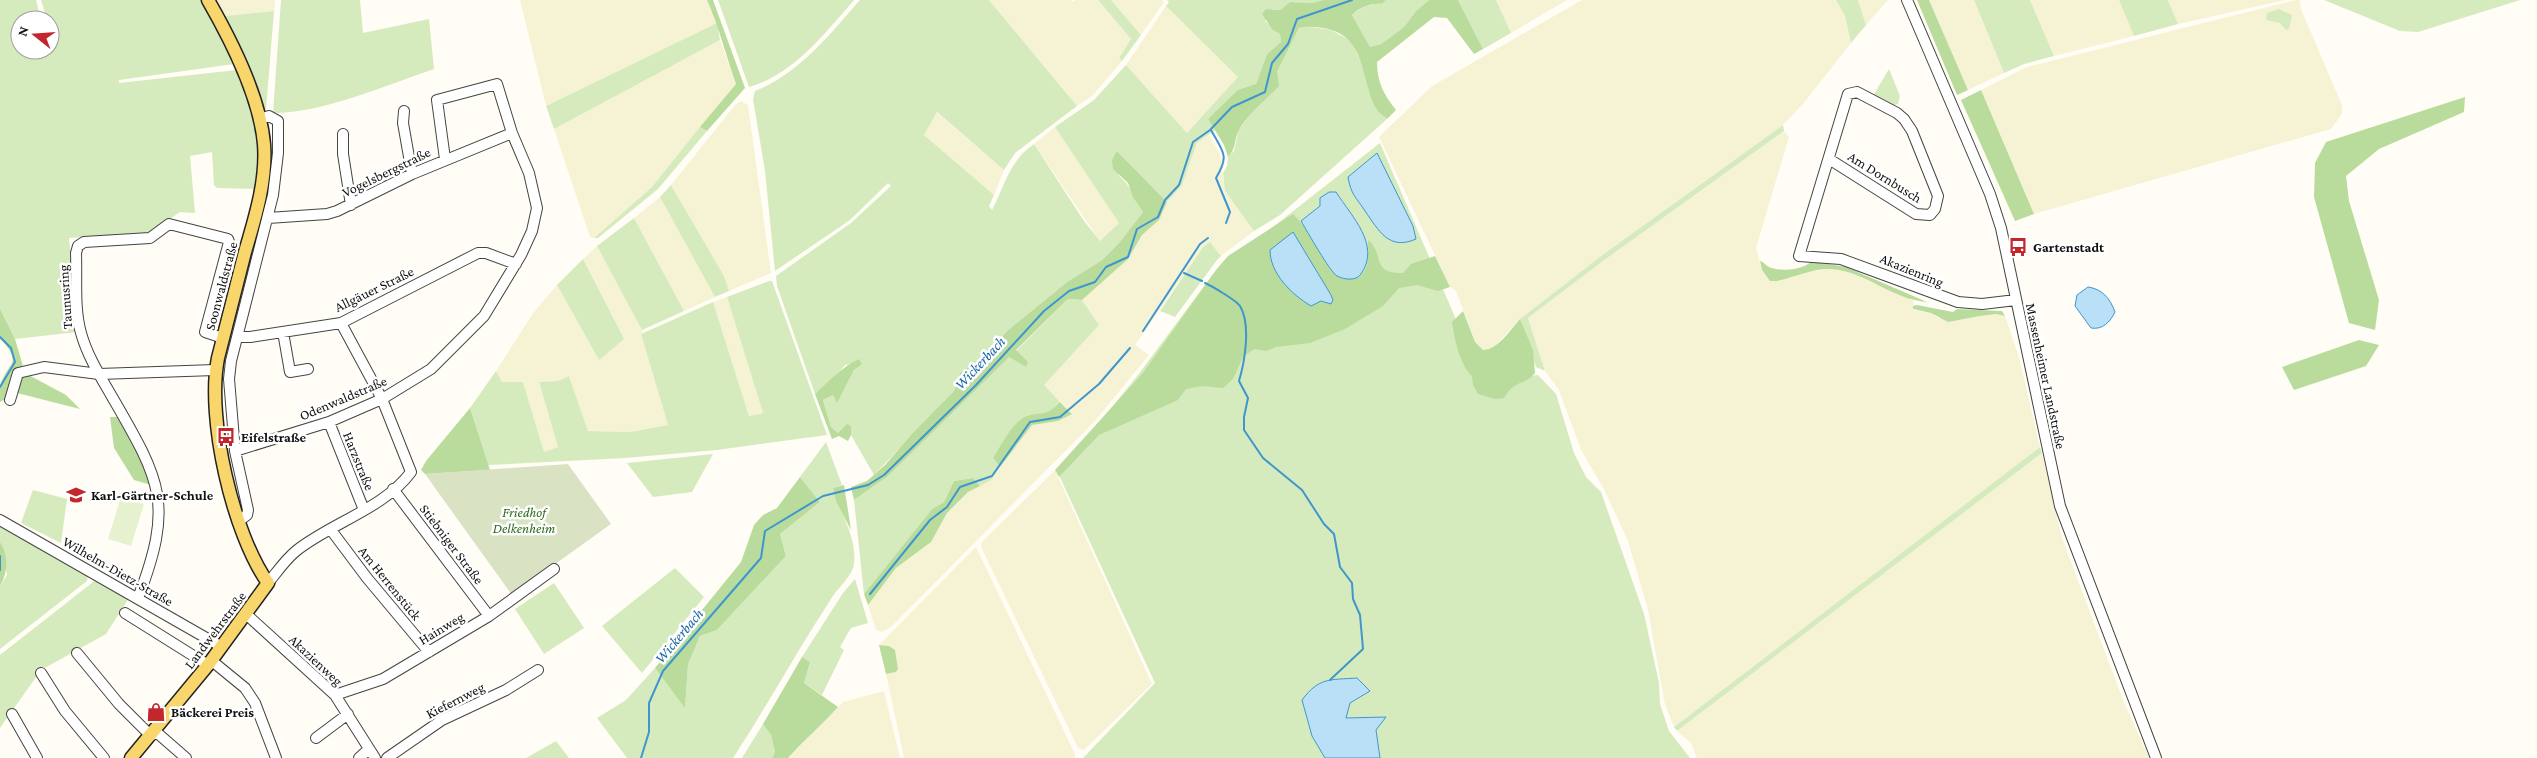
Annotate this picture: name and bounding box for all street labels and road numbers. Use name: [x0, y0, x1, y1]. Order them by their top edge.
street label: Vogelsbergstraße: [339, 144, 433, 200]
street label: Am Dornbusch: [1845, 148, 1925, 206]
street label: Soonwaldstraße: [202, 240, 240, 332]
street label: Akazienring: [1878, 250, 1946, 290]
street label: Allgäuer Straße: [332, 263, 416, 315]
street label: Taunusring: [55, 264, 75, 330]
street label: Massenheimer Landstraße: [2023, 302, 2069, 450]
street label: Odenwaldstraße: [297, 372, 389, 424]
street label: Harzstraße: [340, 429, 378, 493]
street label: Stiebniger Straße: [417, 501, 487, 587]
street label: Wilhelm-Dietz-Straße: [60, 533, 176, 609]
street label: Am Herrenstück: [355, 543, 425, 623]
street label: Landwehrstraße: [181, 588, 249, 672]
street label: Hainweg: [415, 608, 467, 648]
street label: Akazienweg: [286, 631, 346, 689]
street label: Kiefernweg: [423, 678, 487, 722]

